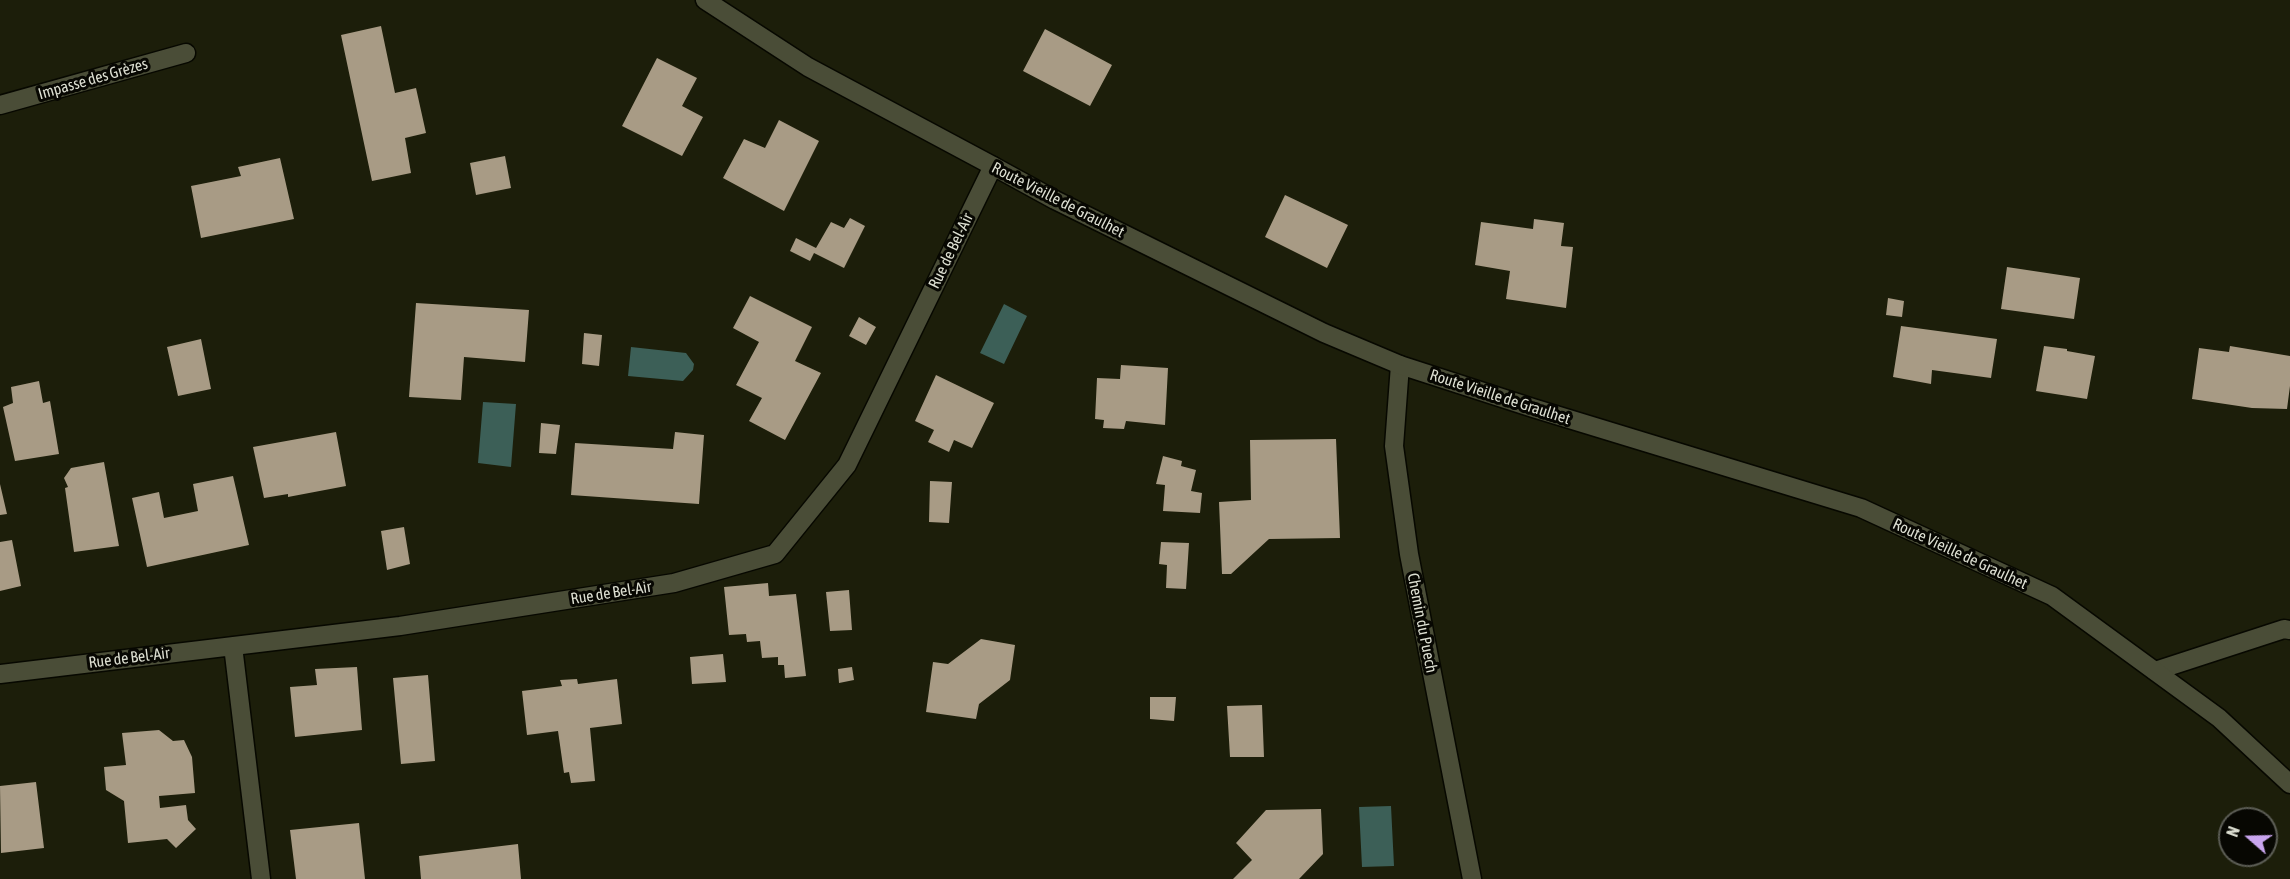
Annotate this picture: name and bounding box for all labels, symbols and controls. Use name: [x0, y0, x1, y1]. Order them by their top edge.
street label: Impasse des Grèzes: [36, 54, 150, 104]
street label: Route Vieille de Graulhet: [988, 158, 1128, 242]
street label: Rue de Bel-Air: [924, 210, 978, 292]
street label: Route Vieille de Graulhet: [1427, 365, 1573, 429]
street label: Route Vieille de Graulhet: [1890, 514, 2030, 594]
street label: Chemin du Puech: [1403, 571, 1441, 675]
street label: Rue de Bel-Air: [569, 577, 653, 609]
street label: Rue de Bel-Air: [87, 644, 171, 672]
north arrow: [2218, 807, 2278, 867]
text: N: [2223, 824, 2243, 839]

